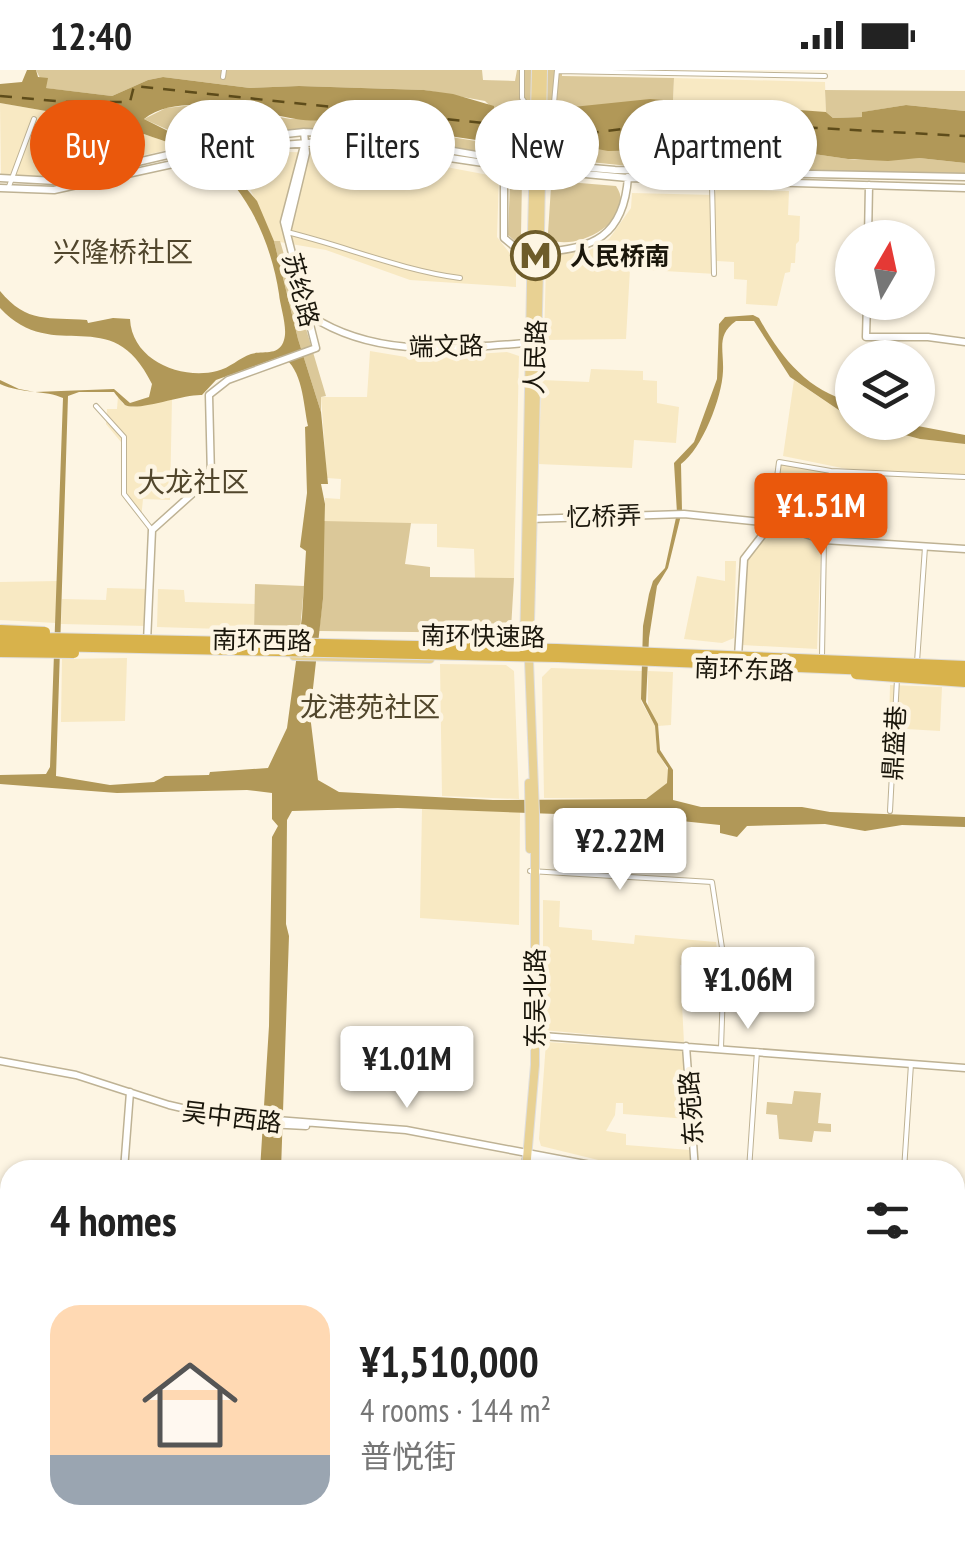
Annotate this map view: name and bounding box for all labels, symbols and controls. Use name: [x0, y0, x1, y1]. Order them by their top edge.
text: 12:40: [50, 11, 132, 60]
chip: Buy: [30, 100, 145, 190]
chip: Rent: [165, 100, 290, 190]
chip: Filters: [310, 100, 455, 190]
chip: New: [475, 100, 599, 190]
chip: Apartment: [619, 100, 817, 190]
north arrow: [835, 220, 935, 320]
map controls: [835, 220, 935, 440]
metro station icon: 人民桥南: [509, 230, 561, 282]
district label: 兴隆桥社区: [53, 233, 193, 270]
place label: 人民桥南: [570, 240, 670, 272]
street label: 苏纶路: [276, 250, 326, 330]
street label: 人民路: [518, 319, 552, 395]
street label: 端文路: [408, 329, 484, 363]
button: layers: [835, 340, 935, 440]
district label: 大龙社区: [137, 463, 249, 500]
pin: ¥1.51M: [740, 473, 902, 558]
text: ¥1.51M: [776, 484, 866, 526]
street label: 忆桥弄: [566, 499, 642, 533]
street label: 南环快速路: [420, 619, 546, 653]
street label: 南环西路: [212, 623, 312, 657]
street label: 南环东路: [693, 651, 795, 687]
district label: 龙港苑社区: [300, 688, 440, 725]
street label: 鼎盛巷: [876, 705, 912, 781]
pin: ¥2.22M: [539, 808, 701, 893]
text: ¥2.22M: [575, 819, 665, 861]
pin: ¥1.06M: [667, 947, 829, 1032]
street label: 东吴北路: [519, 948, 551, 1048]
text: ¥1.06M: [703, 958, 793, 1000]
pin: ¥1.01M: [326, 1026, 488, 1111]
text: ¥1.01M: [362, 1037, 452, 1079]
street label: 东苑路: [672, 1069, 710, 1147]
street label: 吴中西路: [180, 1095, 284, 1139]
text: 4 homes: [50, 1193, 177, 1248]
icon: filters: [860, 1193, 915, 1248]
text: ¥1,510,000: [360, 1334, 539, 1389]
icon: home: [130, 1345, 250, 1465]
text: 4 rooms · 144 m²: [360, 1389, 551, 1431]
text: 普悦街: [360, 1435, 456, 1477]

